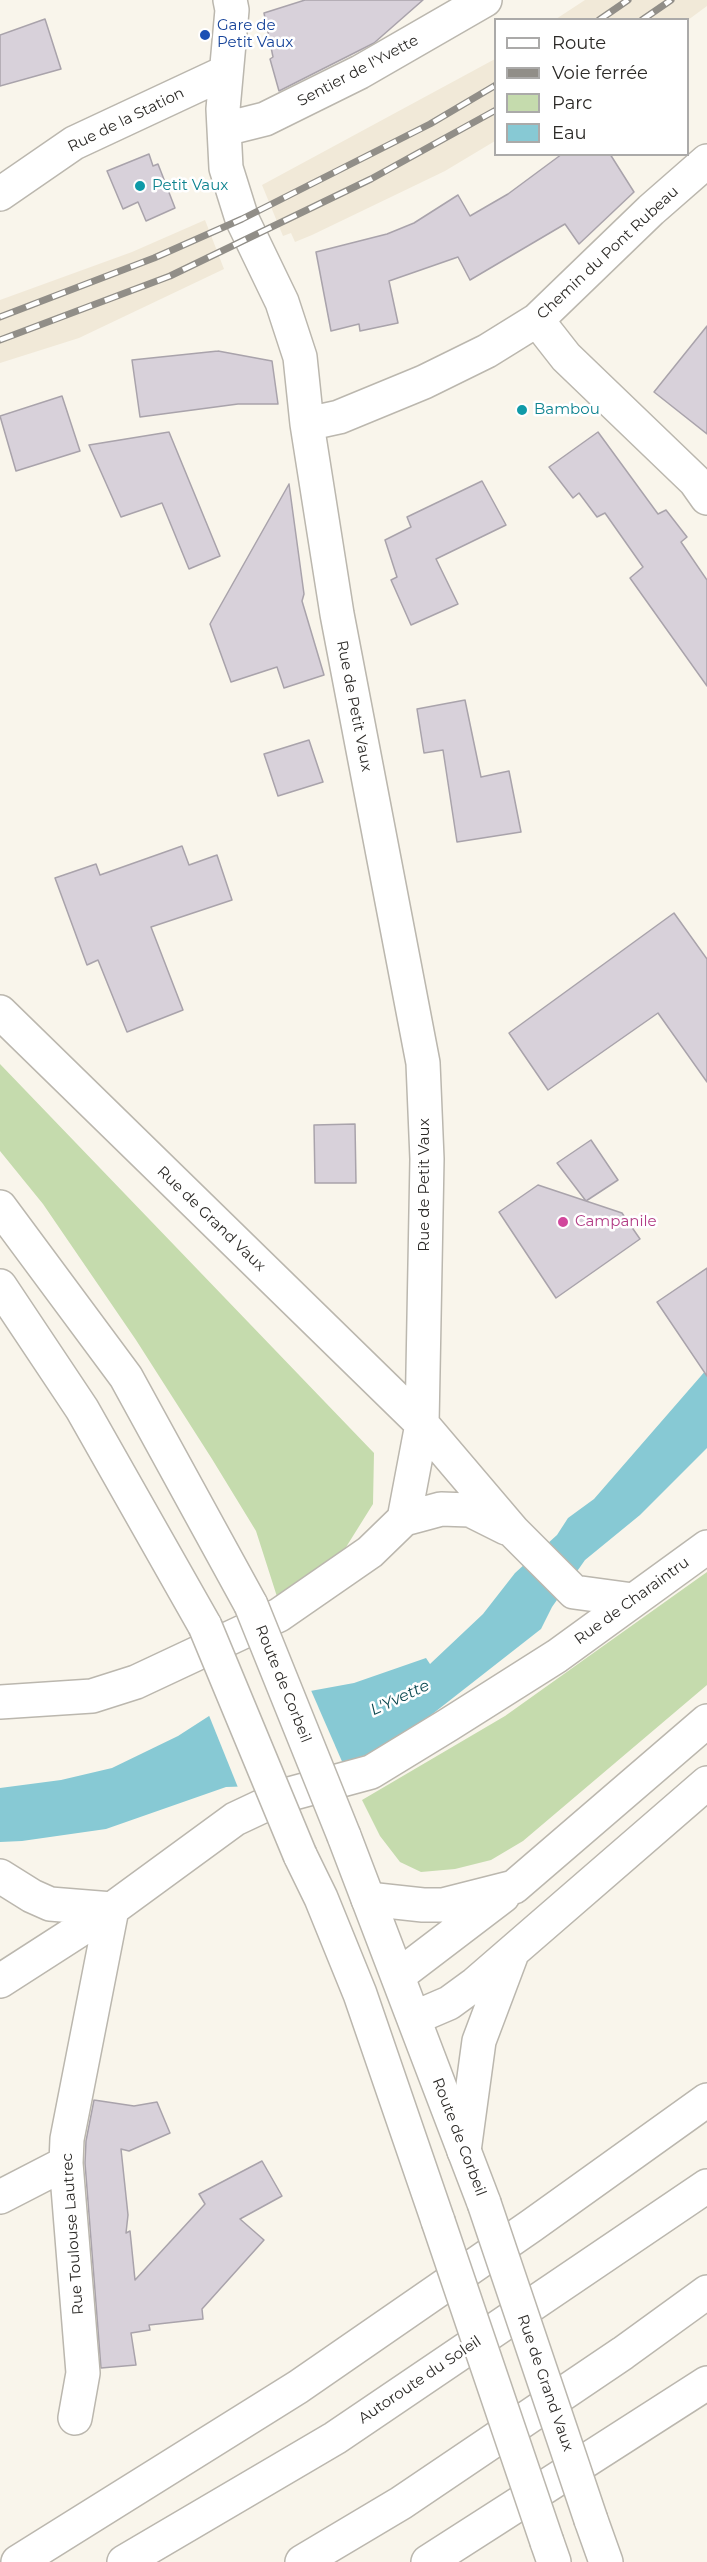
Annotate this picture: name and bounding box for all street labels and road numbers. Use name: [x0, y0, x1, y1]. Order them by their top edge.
street label: Sentier de l'Yvette: [294, 32, 422, 110]
street label: Rue de la Station: [65, 84, 187, 156]
street label: Chemin du Pont Rubeau: [533, 183, 683, 323]
street label: Rue de Petit Vaux: [332, 639, 376, 773]
street label: Rue de Petit Vaux: [416, 1118, 434, 1252]
street label: Rue de Grand Vaux: [153, 1163, 269, 1275]
street label: Rue de Charaintru: [571, 1553, 693, 1649]
street label: Route de Corbeil: [251, 1623, 315, 1745]
street label: Route de Corbeil: [428, 2075, 490, 2199]
street label: Rue Toulouse Lautrec: [58, 2152, 88, 2316]
street label: Rue de Grand Vaux: [513, 2312, 577, 2454]
street label: Autoroute du Soleil: [355, 2332, 485, 2428]

